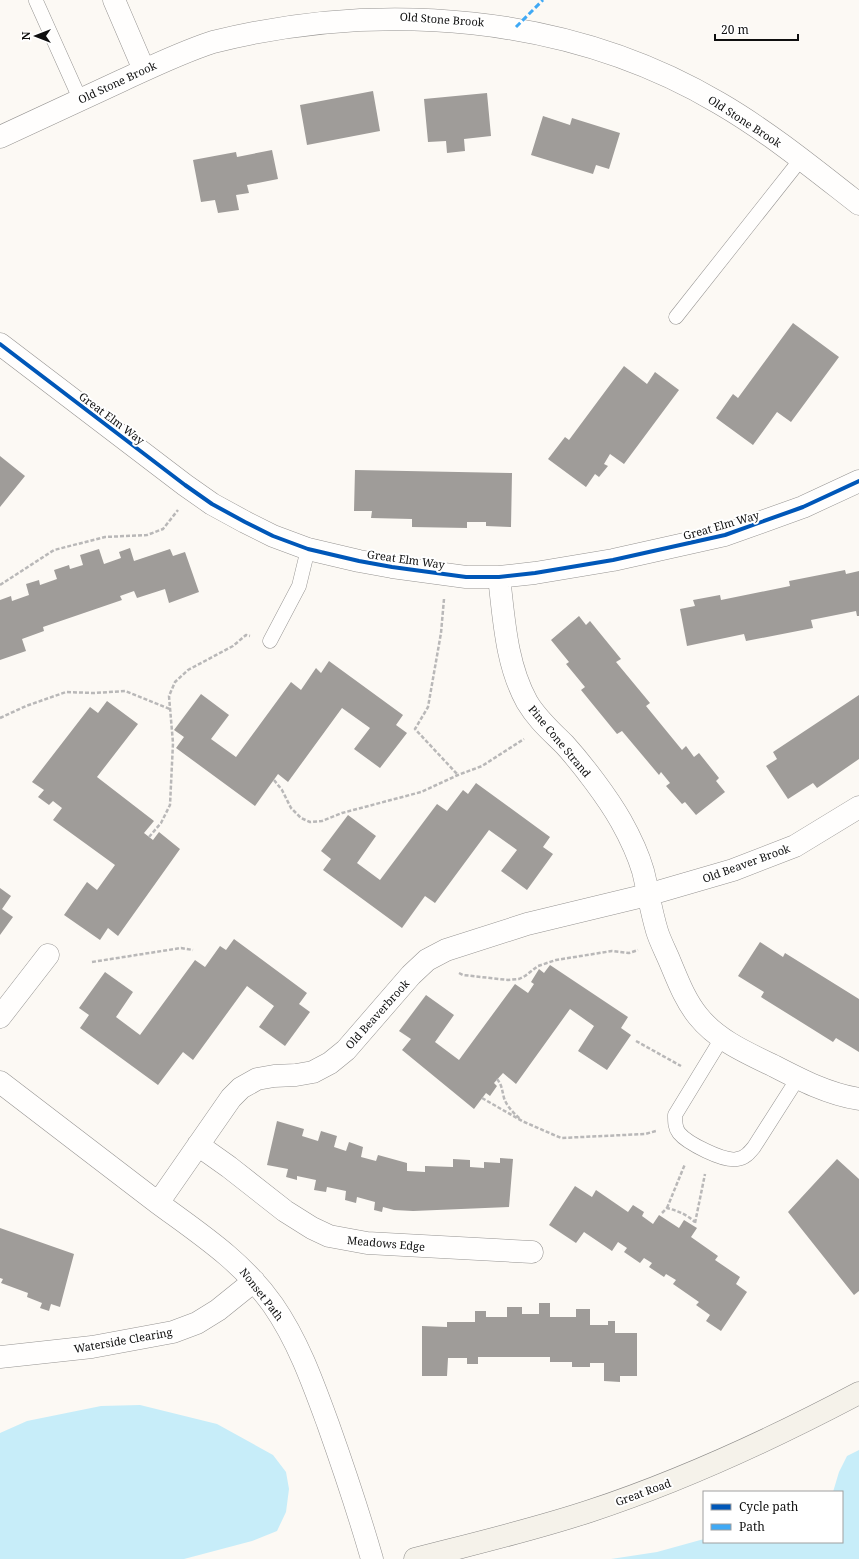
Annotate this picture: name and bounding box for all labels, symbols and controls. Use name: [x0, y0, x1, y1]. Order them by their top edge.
street label: Old Stone Brook: [399, 9, 485, 29]
north arrow: [16, 16, 56, 56]
scale bar: [715, 16, 798, 42]
text: 20 m: [721, 21, 749, 38]
text: N: [18, 31, 33, 40]
street label: Old Stone Brook: [75, 57, 159, 107]
street label: Old Stone Brook: [705, 92, 785, 151]
street label: Great Elm Way: [76, 388, 148, 448]
street label: Great Elm Way: [681, 507, 761, 543]
street label: Great Elm Way: [366, 546, 447, 572]
street label: Pine Cone Strand: [525, 702, 595, 780]
street label: Old Beaver Brook: [700, 840, 792, 886]
street label: Old Beaverbrook: [342, 976, 413, 1052]
street label: Meadows Edge: [346, 1232, 426, 1254]
street label: Nonset Path: [237, 1265, 287, 1323]
street label: Waterside Clearing: [73, 1324, 174, 1356]
street label: Great Road: [613, 1475, 673, 1509]
legend: [703, 1491, 843, 1543]
text: Cycle path: [739, 1498, 799, 1515]
text: Path: [739, 1518, 765, 1535]

